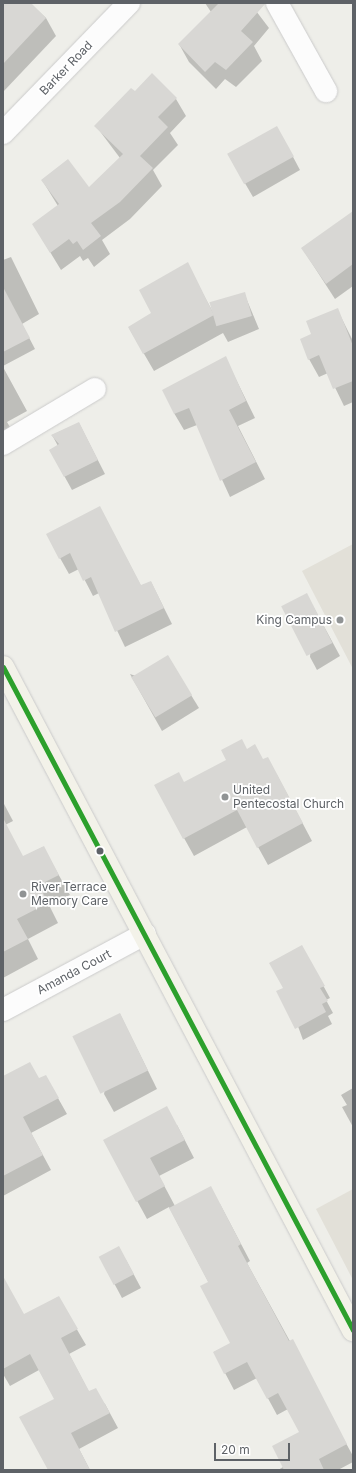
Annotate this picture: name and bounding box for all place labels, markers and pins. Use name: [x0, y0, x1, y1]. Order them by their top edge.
place label: King Campus: [256, 613, 332, 627]
marker: King Campus: [335, 615, 345, 625]
place label: United Pentecostal Church: [233, 783, 344, 811]
marker: United Pentecostal Church: [220, 792, 230, 802]
unlabelled marker: [95, 846, 105, 856]
place label: River Terrace Memory Care: [31, 880, 108, 908]
marker: River Terrace Memory Care: [18, 889, 28, 899]

